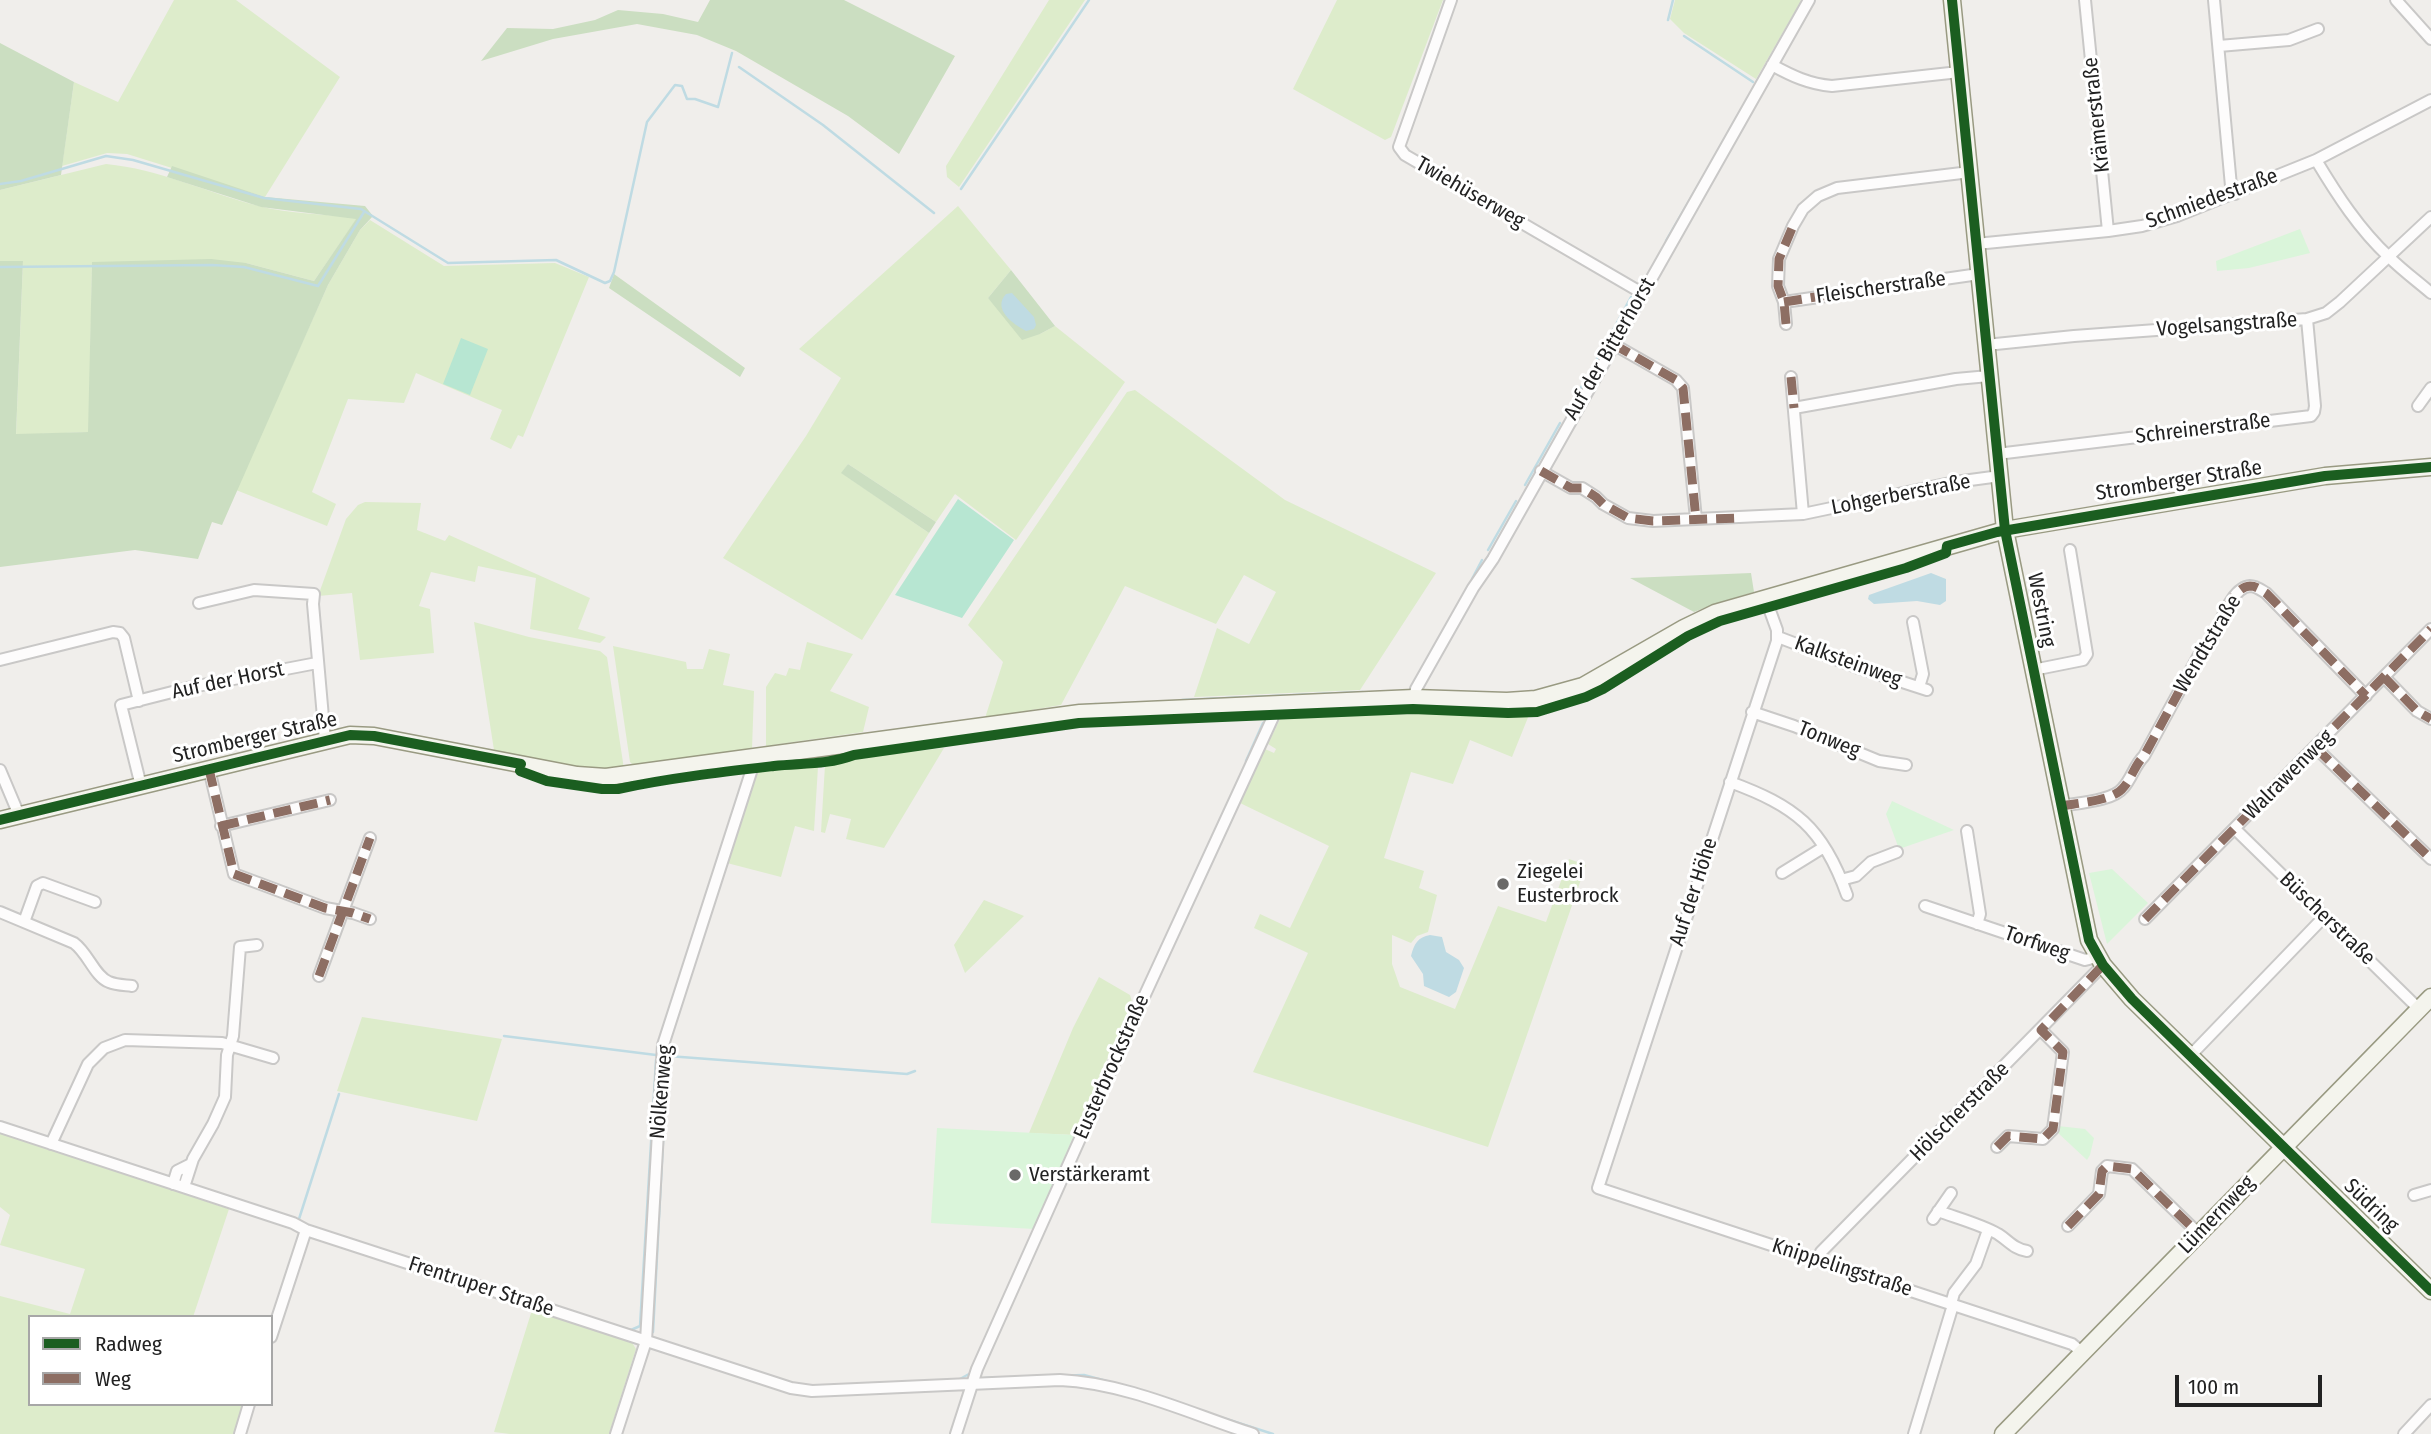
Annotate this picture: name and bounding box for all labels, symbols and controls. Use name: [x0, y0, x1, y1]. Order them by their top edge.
street label: Krämerstraße: [2078, 56, 2116, 174]
street label: Twiehüserweg: [1411, 152, 1529, 234]
street label: Schmiedestraße: [2143, 164, 2281, 234]
street label: Fleischerstraße: [1814, 266, 1948, 310]
street label: Auf der Bitterhorst: [1559, 273, 1661, 425]
street label: Vogelsangstraße: [2156, 308, 2298, 342]
street label: Schreinerstraße: [2134, 408, 2272, 450]
street label: Stromberger Straße: [2094, 455, 2264, 507]
street label: Lohgerberstraße: [1829, 469, 1973, 521]
street label: Westring: [2021, 571, 2061, 649]
street label: Wendtstraße: [2169, 591, 2247, 697]
street label: Kalksteinweg: [1791, 631, 1905, 693]
street label: Auf der Horst: [170, 657, 286, 705]
street label: Stromberger Straße: [170, 707, 340, 769]
street label: Tonweg: [1794, 716, 1864, 764]
street label: Walrawenweg: [2239, 725, 2339, 825]
street label: Auf der Höhe: [1665, 835, 1723, 949]
place label: Ziegelei Eusterbrock: [1517, 859, 1618, 909]
street label: Büscherstraße: [2274, 867, 2380, 971]
marker: Ziegelei Eusterbrock: [1495, 876, 1511, 892]
street label: Torfweg: [2001, 921, 2073, 967]
street label: Eusterbrockstraße: [1069, 991, 1155, 1143]
street label: Nölkenweg: [645, 1044, 679, 1140]
street label: Hölscherstraße: [1905, 1057, 2015, 1167]
place label: Verstärkeramt: [1029, 1162, 1150, 1188]
marker: Verstärkeramt: [1007, 1167, 1023, 1183]
street label: Lümernweg: [2174, 1171, 2260, 1259]
street label: Südring: [2338, 1174, 2404, 1238]
street label: Knippelingstraße: [1769, 1233, 1915, 1303]
street label: Frentruper Straße: [405, 1252, 557, 1322]
legend: [28, 1315, 273, 1406]
text: Radweg: [95, 1331, 162, 1357]
scale bar: [2179, 1360, 2326, 1404]
text: Weg: [95, 1366, 131, 1392]
text: 100 m: [2188, 1374, 2239, 1400]

